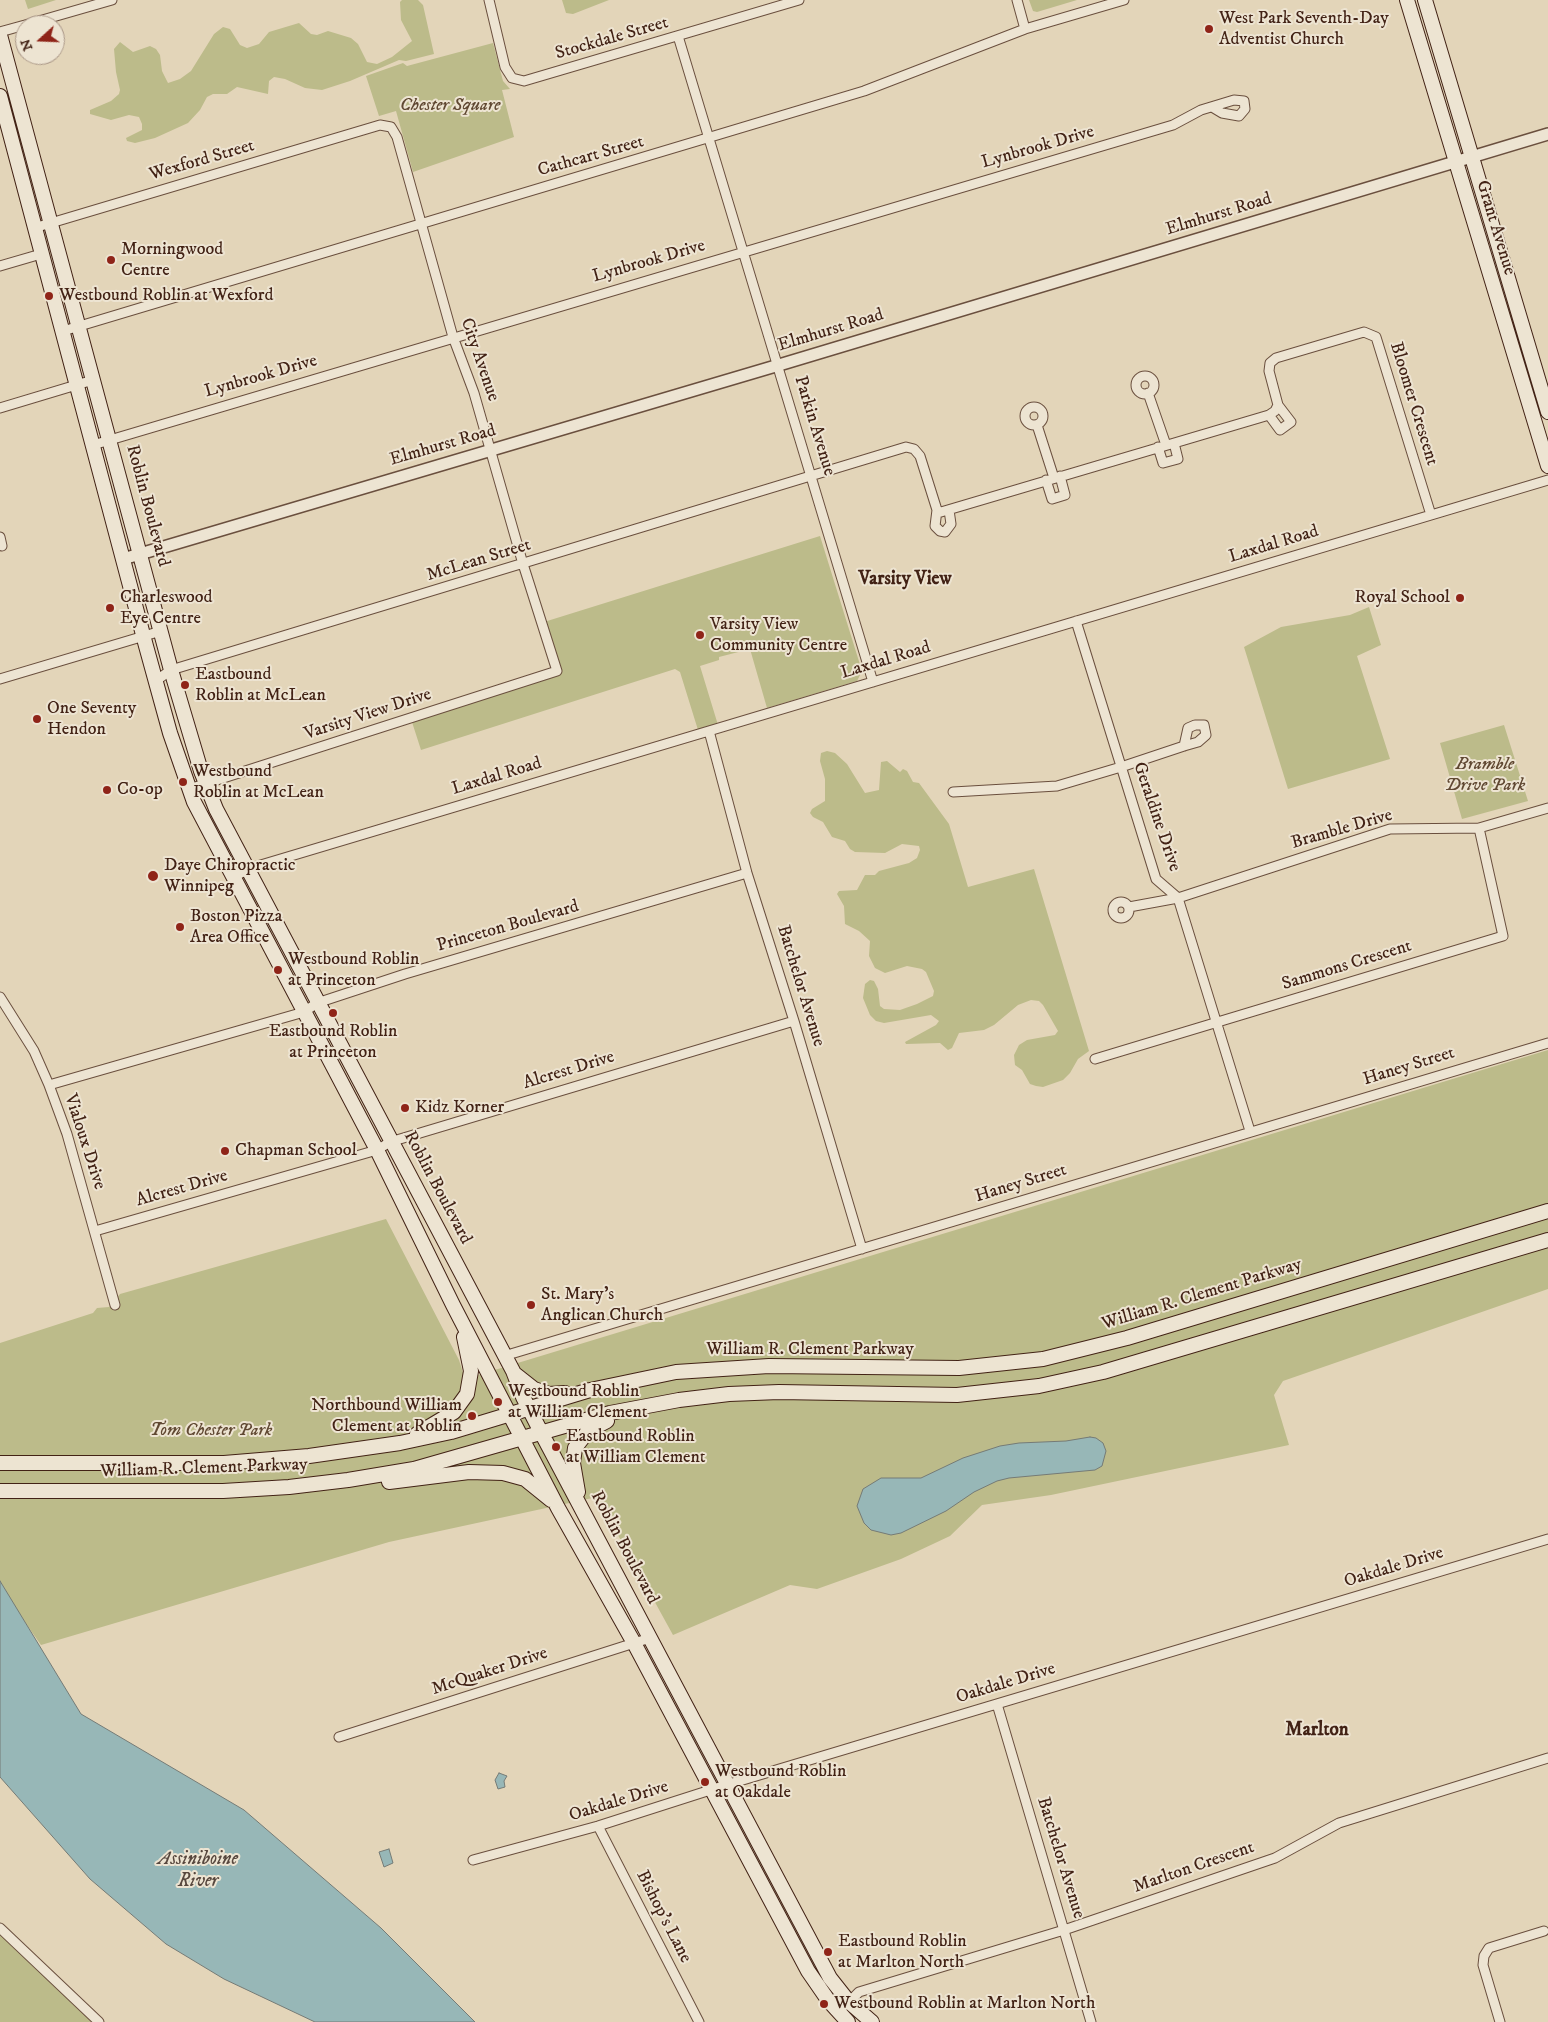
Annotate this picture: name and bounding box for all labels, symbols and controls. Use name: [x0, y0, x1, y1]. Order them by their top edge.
place label: West Park Seventh-Day Adventist Church: [1219, 8, 1389, 50]
street label: Stockdale Street: [553, 13, 671, 65]
north arrow: [15, 15, 65, 65]
marker: West Park Seventh-Day Adventist Church: [1203, 23, 1215, 35]
text: N: [16, 36, 37, 53]
park label: Chester Square: [400, 95, 500, 117]
street label: Lynbrook Drive: [979, 122, 1097, 174]
street label: Cathcart Street: [536, 132, 646, 182]
street label: Wexford Street: [147, 136, 257, 186]
street label: Grant Avenue: [1470, 178, 1520, 278]
street label: Elmhurst Road: [1164, 189, 1274, 241]
street label: Lynbrook Drive: [590, 236, 708, 288]
place label: Morningwood Centre: [121, 239, 223, 282]
marker: Morningwood Centre: [105, 254, 117, 266]
place label: Westbound Roblin at Wexford: [59, 285, 273, 307]
marker: Westbound Roblin at Wexford: [43, 290, 55, 302]
street label: Elmhurst Road: [776, 305, 886, 357]
street label: City Avenue: [455, 316, 503, 404]
street label: Bloomer Crescent: [1384, 340, 1442, 468]
street label: Lynbrook Drive: [202, 351, 320, 403]
street label: Parkin Avenue: [789, 373, 839, 479]
street label: Elmhurst Road: [387, 421, 499, 471]
street label: Roblin Boulevard: [120, 443, 174, 569]
street label: Laxdal Road: [1227, 521, 1321, 569]
street label: McLean Street: [424, 535, 534, 587]
district label: Varsity View: [858, 569, 952, 591]
place label: Charleswood Eye Centre: [120, 587, 212, 630]
place label: Royal School: [1354, 587, 1450, 609]
marker: Royal School: [1454, 592, 1466, 604]
marker: Charleswood Eye Centre: [104, 602, 116, 614]
place label: Varsity View Community Centre: [710, 614, 847, 656]
marker: Varsity View Community Centre: [694, 629, 706, 641]
street label: Laxdal Road: [839, 637, 933, 685]
place label: Eastbound Roblin at McLean: [195, 664, 326, 706]
marker: Eastbound Roblin at McLean: [179, 679, 191, 691]
street label: Varsity View Drive: [302, 684, 434, 746]
place label: One Seventy Hendon: [47, 698, 136, 741]
marker: One Seventy Hendon: [31, 713, 43, 725]
street label: Laxdal Road: [450, 753, 544, 801]
park label: Bramble Drive Park: [1445, 754, 1525, 796]
street label: Geraldine Drive: [1127, 760, 1185, 874]
place label: Westbound Roblin at McLean: [193, 761, 324, 804]
marker: Westbound Roblin at McLean: [177, 776, 189, 788]
place label: Co-op: [117, 779, 163, 801]
marker: Co-op: [101, 784, 113, 796]
street label: Bramble Drive: [1289, 805, 1395, 855]
place label: Daye Chiropractic Winnipeg: [164, 855, 296, 898]
marker: Daye Chiropractic Winnipeg: [146, 869, 160, 883]
street label: Princeton Boulevard: [434, 896, 582, 958]
place label: Boston Pizza Area Office: [190, 906, 282, 949]
marker: Boston Pizza Area Office: [174, 921, 186, 933]
street label: Batchelor Avenue: [771, 923, 829, 1049]
street label: Sammons Crescent: [1280, 936, 1414, 996]
place label: Westbound Roblin at Princeton: [288, 949, 419, 992]
marker: Westbound Roblin at Princeton: [272, 964, 284, 976]
marker: Eastbound Roblin at Princeton: [327, 1007, 339, 1019]
place label: Eastbound Roblin at Princeton: [269, 1021, 397, 1064]
street label: Haney Street: [1361, 1043, 1457, 1091]
street label: Alcrest Drive: [521, 1047, 617, 1095]
street label: Vialoux Drive: [58, 1092, 110, 1192]
place label: Kidz Korner: [415, 1097, 504, 1119]
marker: Kidz Korner: [399, 1102, 411, 1114]
street label: Roblin Boulevard: [398, 1128, 476, 1248]
place label: Chapman School: [235, 1140, 357, 1162]
marker: Chapman School: [219, 1145, 231, 1157]
street label: Haney Street: [973, 1160, 1069, 1208]
street label: Alcrest Drive: [134, 1166, 230, 1212]
street label: William R. Clement Parkway: [1100, 1254, 1304, 1336]
place label: St. Mary's Anglican Church: [541, 1284, 663, 1326]
marker: St. Mary's Anglican Church: [525, 1299, 537, 1311]
street label: William R. Clement Parkway: [706, 1339, 914, 1361]
place label: Westbound Roblin at William Clement: [508, 1381, 648, 1424]
place label: Northbound William Clement at Roblin: [311, 1395, 462, 1438]
marker: Westbound Roblin at William Clement: [492, 1396, 504, 1408]
marker: Northbound William Clement at Roblin: [466, 1410, 478, 1422]
park label: Tom Chester Park: [150, 1420, 272, 1442]
place label: Eastbound Roblin at William Clement: [566, 1426, 706, 1468]
marker: Eastbound Roblin at William Clement: [550, 1441, 562, 1453]
street label: William R. Clement Parkway: [100, 1455, 308, 1483]
street label: Roblin Boulevard: [585, 1488, 663, 1608]
street label: Oakdale Drive: [1342, 1543, 1446, 1593]
street label: McQuaker Drive: [429, 1643, 551, 1701]
street label: Oakdale Drive: [954, 1659, 1058, 1709]
district label: Marlton: [1285, 1720, 1349, 1742]
place label: Westbound Roblin at Oakdale: [715, 1761, 846, 1804]
marker: Westbound Roblin at Oakdale: [699, 1776, 711, 1788]
street label: Oakdale Drive: [567, 1777, 671, 1827]
street label: Batchelor Avenue: [1031, 1795, 1089, 1921]
street label: Marlton Crescent: [1131, 1837, 1257, 1899]
water label: Assiniboine River: [158, 1849, 238, 1893]
street label: Bishop's Lane: [631, 1867, 695, 1967]
place label: Eastbound Roblin at Marlton North: [838, 1931, 967, 1974]
marker: Eastbound Roblin at Marlton North: [822, 1946, 834, 1958]
place label: Westbound Roblin at Marlton North: [834, 1993, 1095, 2015]
marker: Westbound Roblin at Marlton North: [818, 1998, 830, 2010]

